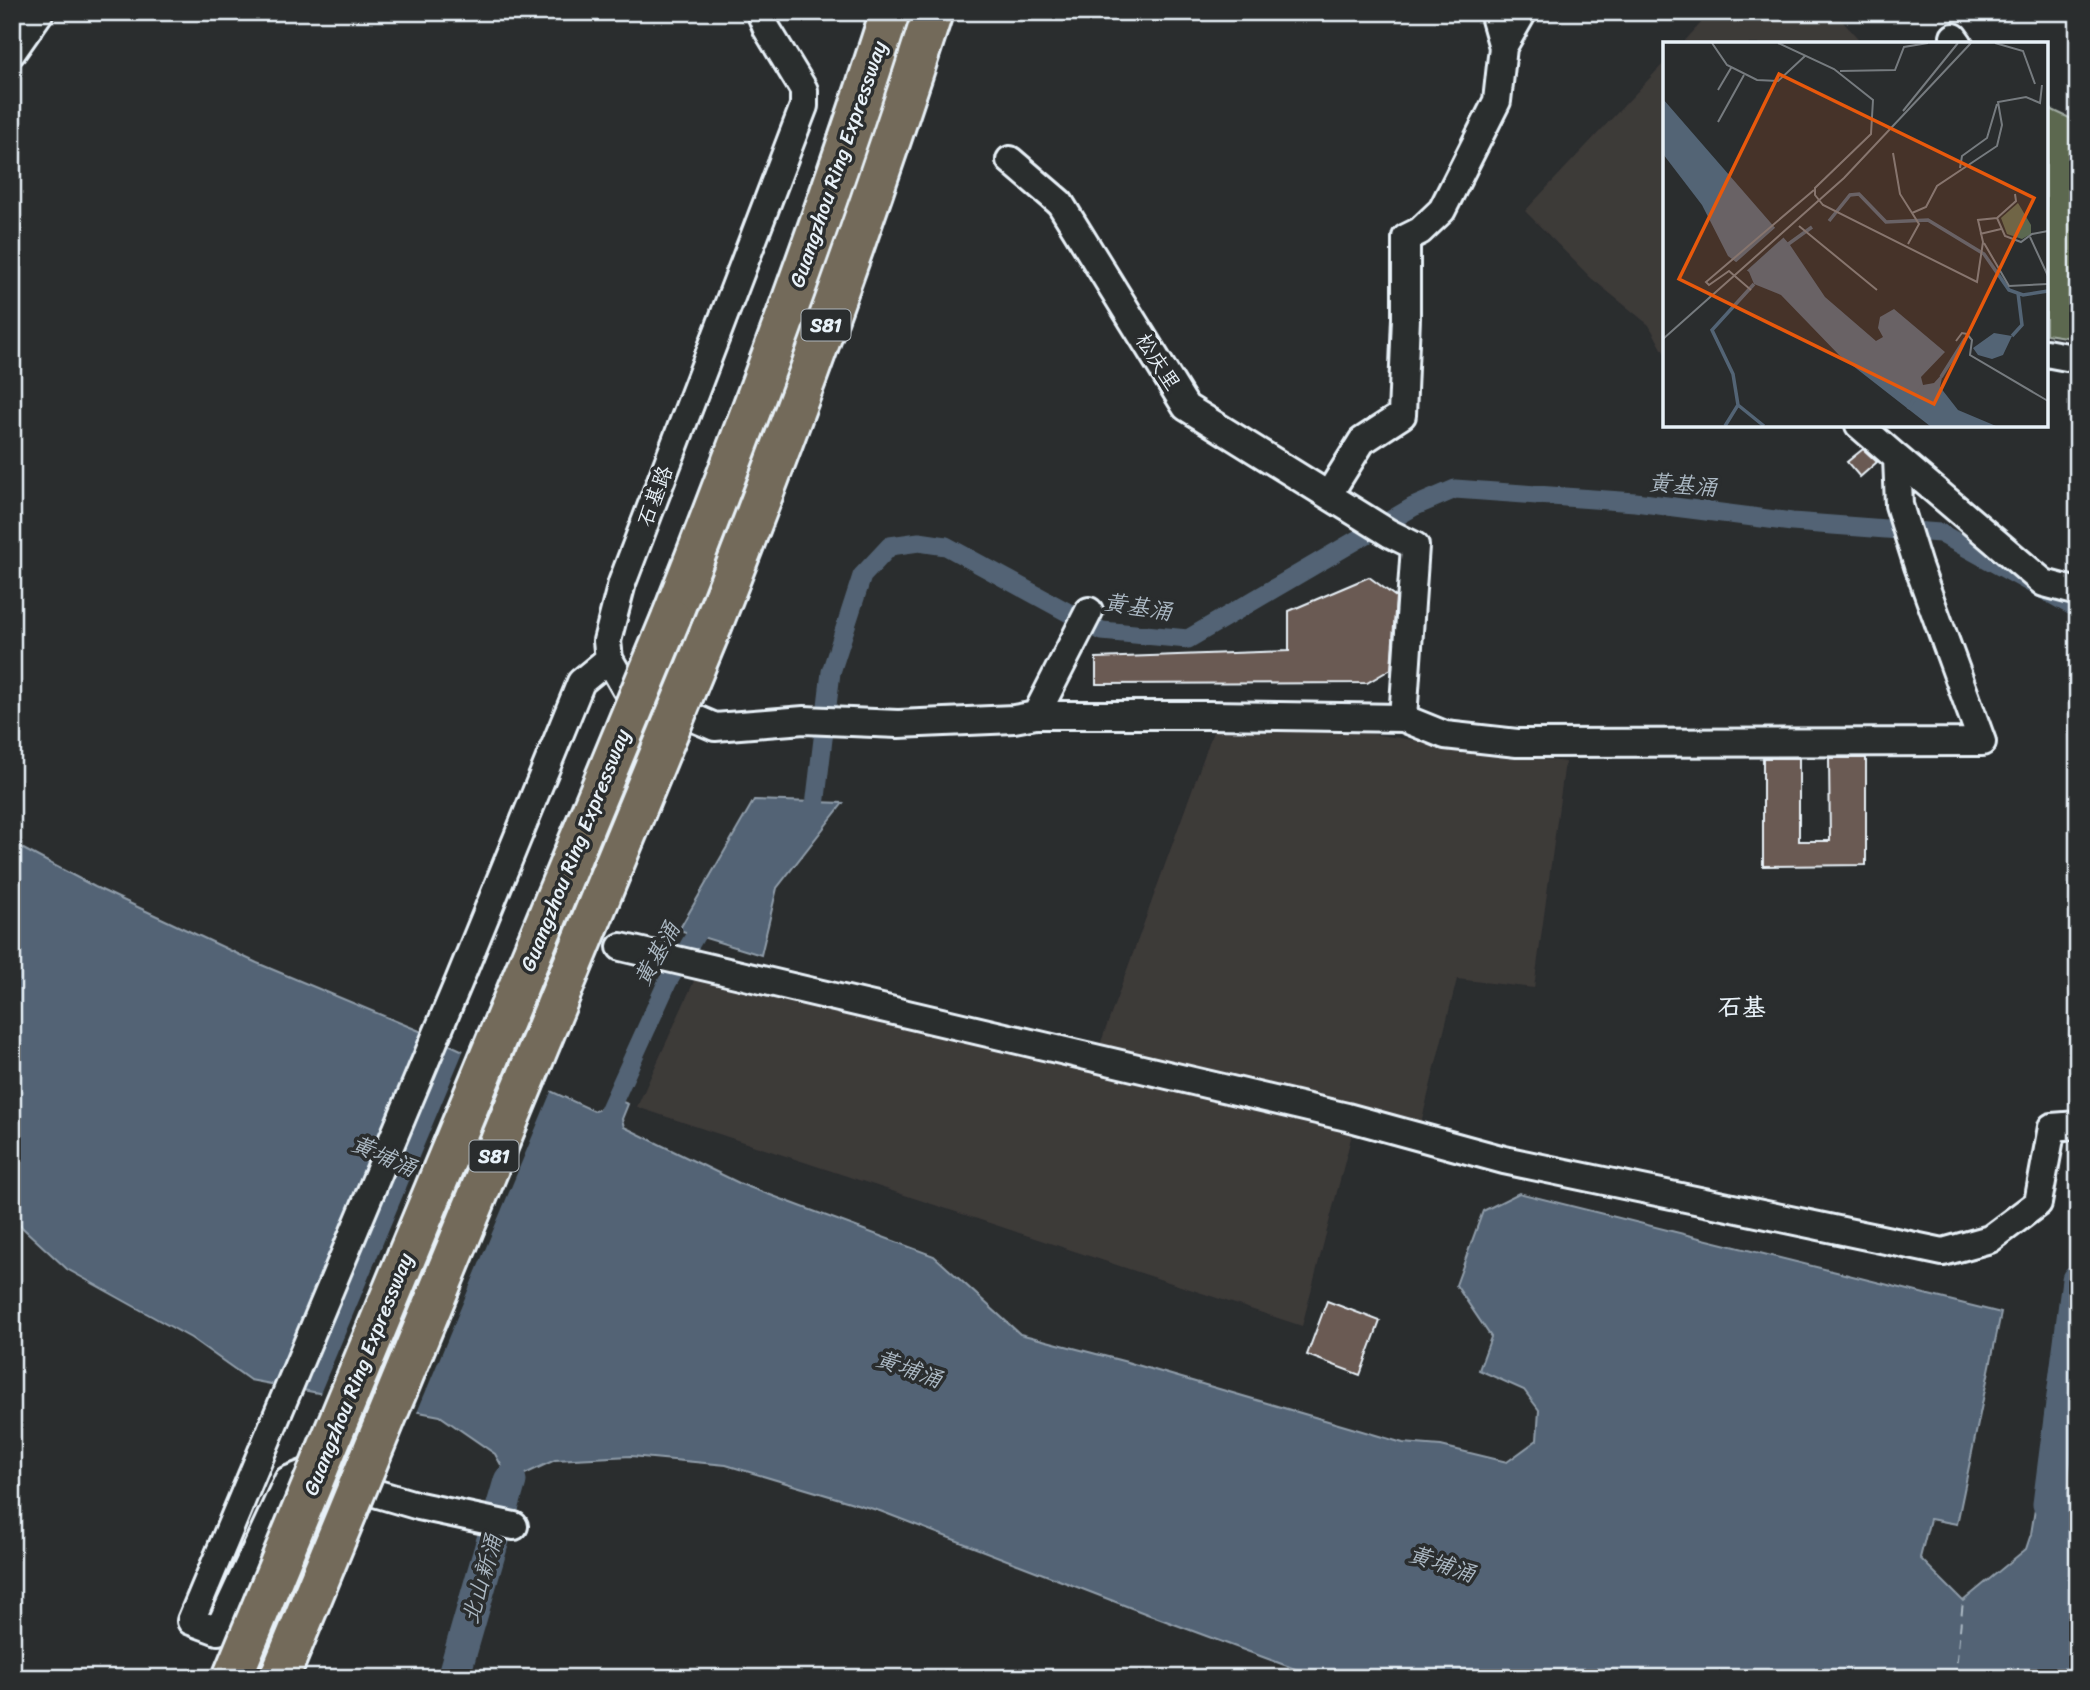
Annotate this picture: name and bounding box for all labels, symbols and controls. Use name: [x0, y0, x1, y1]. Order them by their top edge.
street label: Guangzhou Ring Expressway: [778, 35, 898, 293]
inset map: [1663, 42, 2048, 427]
road number: S81: [802, 310, 850, 340]
street label: 松庆里: [1125, 325, 1191, 399]
street label: 石基路: [626, 460, 684, 532]
water label: 黄基涌: [1647, 462, 1720, 509]
water label: 黄基涌: [1101, 581, 1176, 633]
street label: Guangzhou Ring Expressway: [509, 723, 641, 977]
water label: 黄基涌: [622, 913, 692, 994]
district label: 石基: [1718, 986, 1766, 1028]
water label: 黄埔涌: [344, 1123, 425, 1189]
road number: S81: [470, 1140, 518, 1172]
street label: Guangzhou Ring Expressway: [292, 1247, 424, 1501]
water label: 黄埔涌: [870, 1338, 949, 1400]
water label: 北山新涌: [450, 1528, 515, 1629]
water label: 黄埔涌: [1403, 1533, 1482, 1595]

